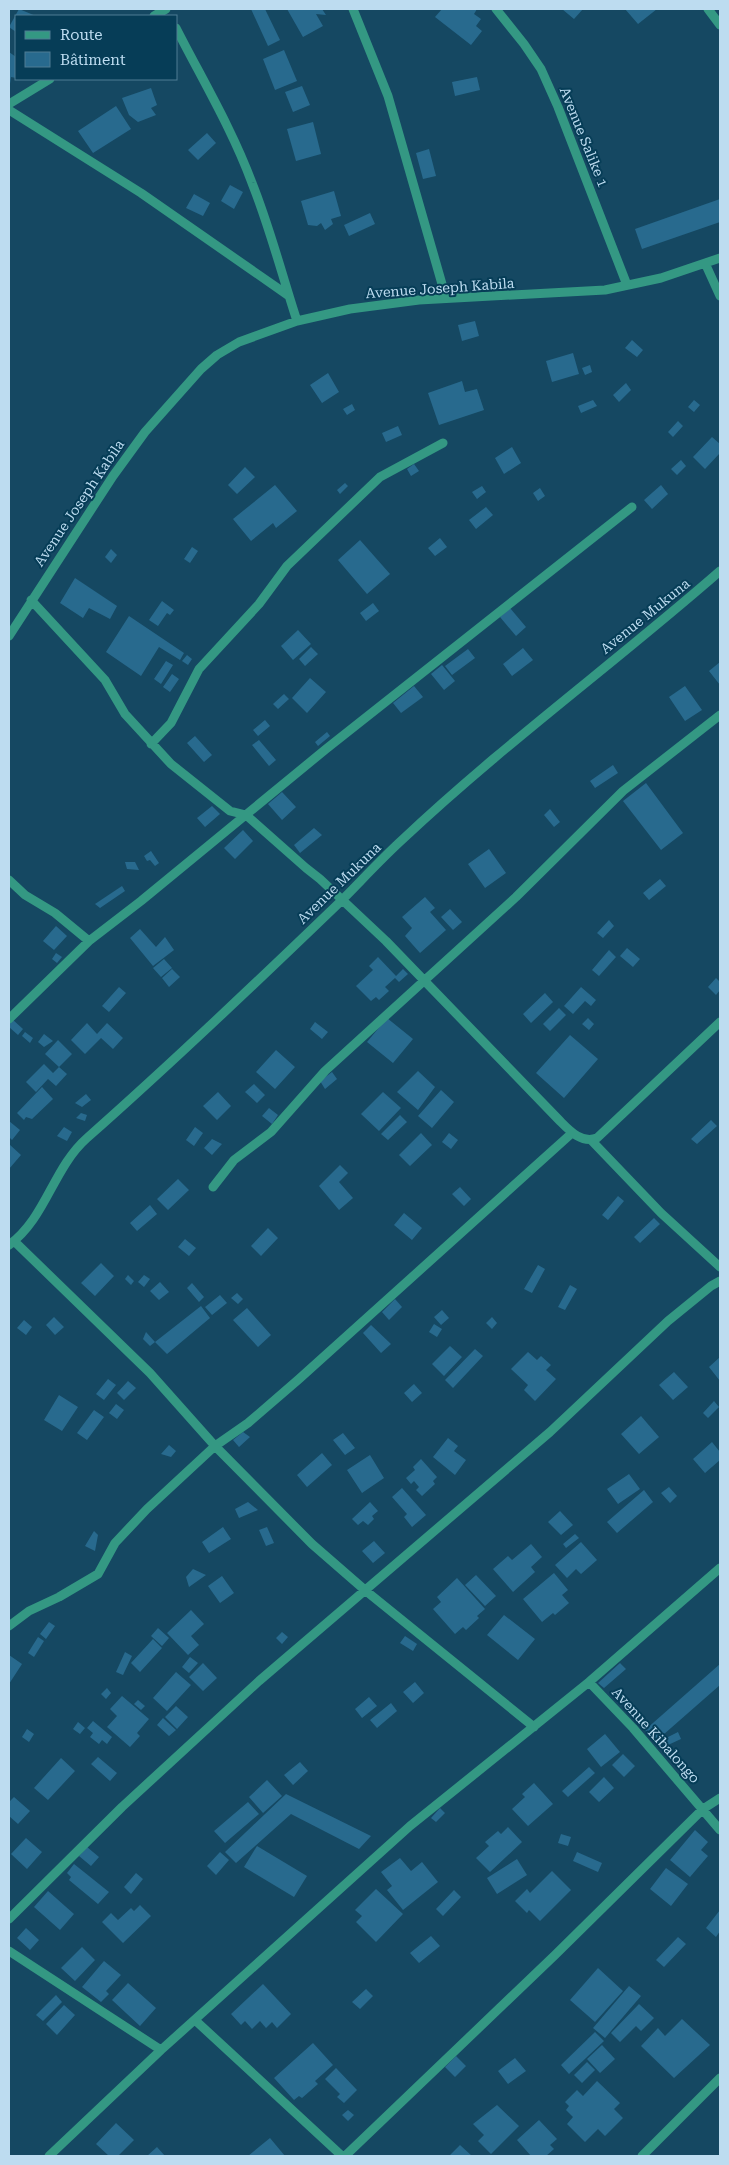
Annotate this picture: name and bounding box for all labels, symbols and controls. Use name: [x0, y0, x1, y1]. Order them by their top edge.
legend: [15, 15, 178, 80]
text: Route: [60, 26, 102, 44]
text: Bâtiment: [60, 51, 126, 69]
street label: Avenue Salike 1: [557, 85, 611, 189]
street label: Avenue Joseph Kabila: [365, 275, 515, 301]
street label: Avenue Joseph Kabila: [31, 436, 128, 569]
street label: Avenue Mukuna: [597, 575, 693, 657]
street label: Avenue Mukuna: [294, 839, 384, 927]
street label: Avenue Kibalongo: [609, 1684, 703, 1786]

